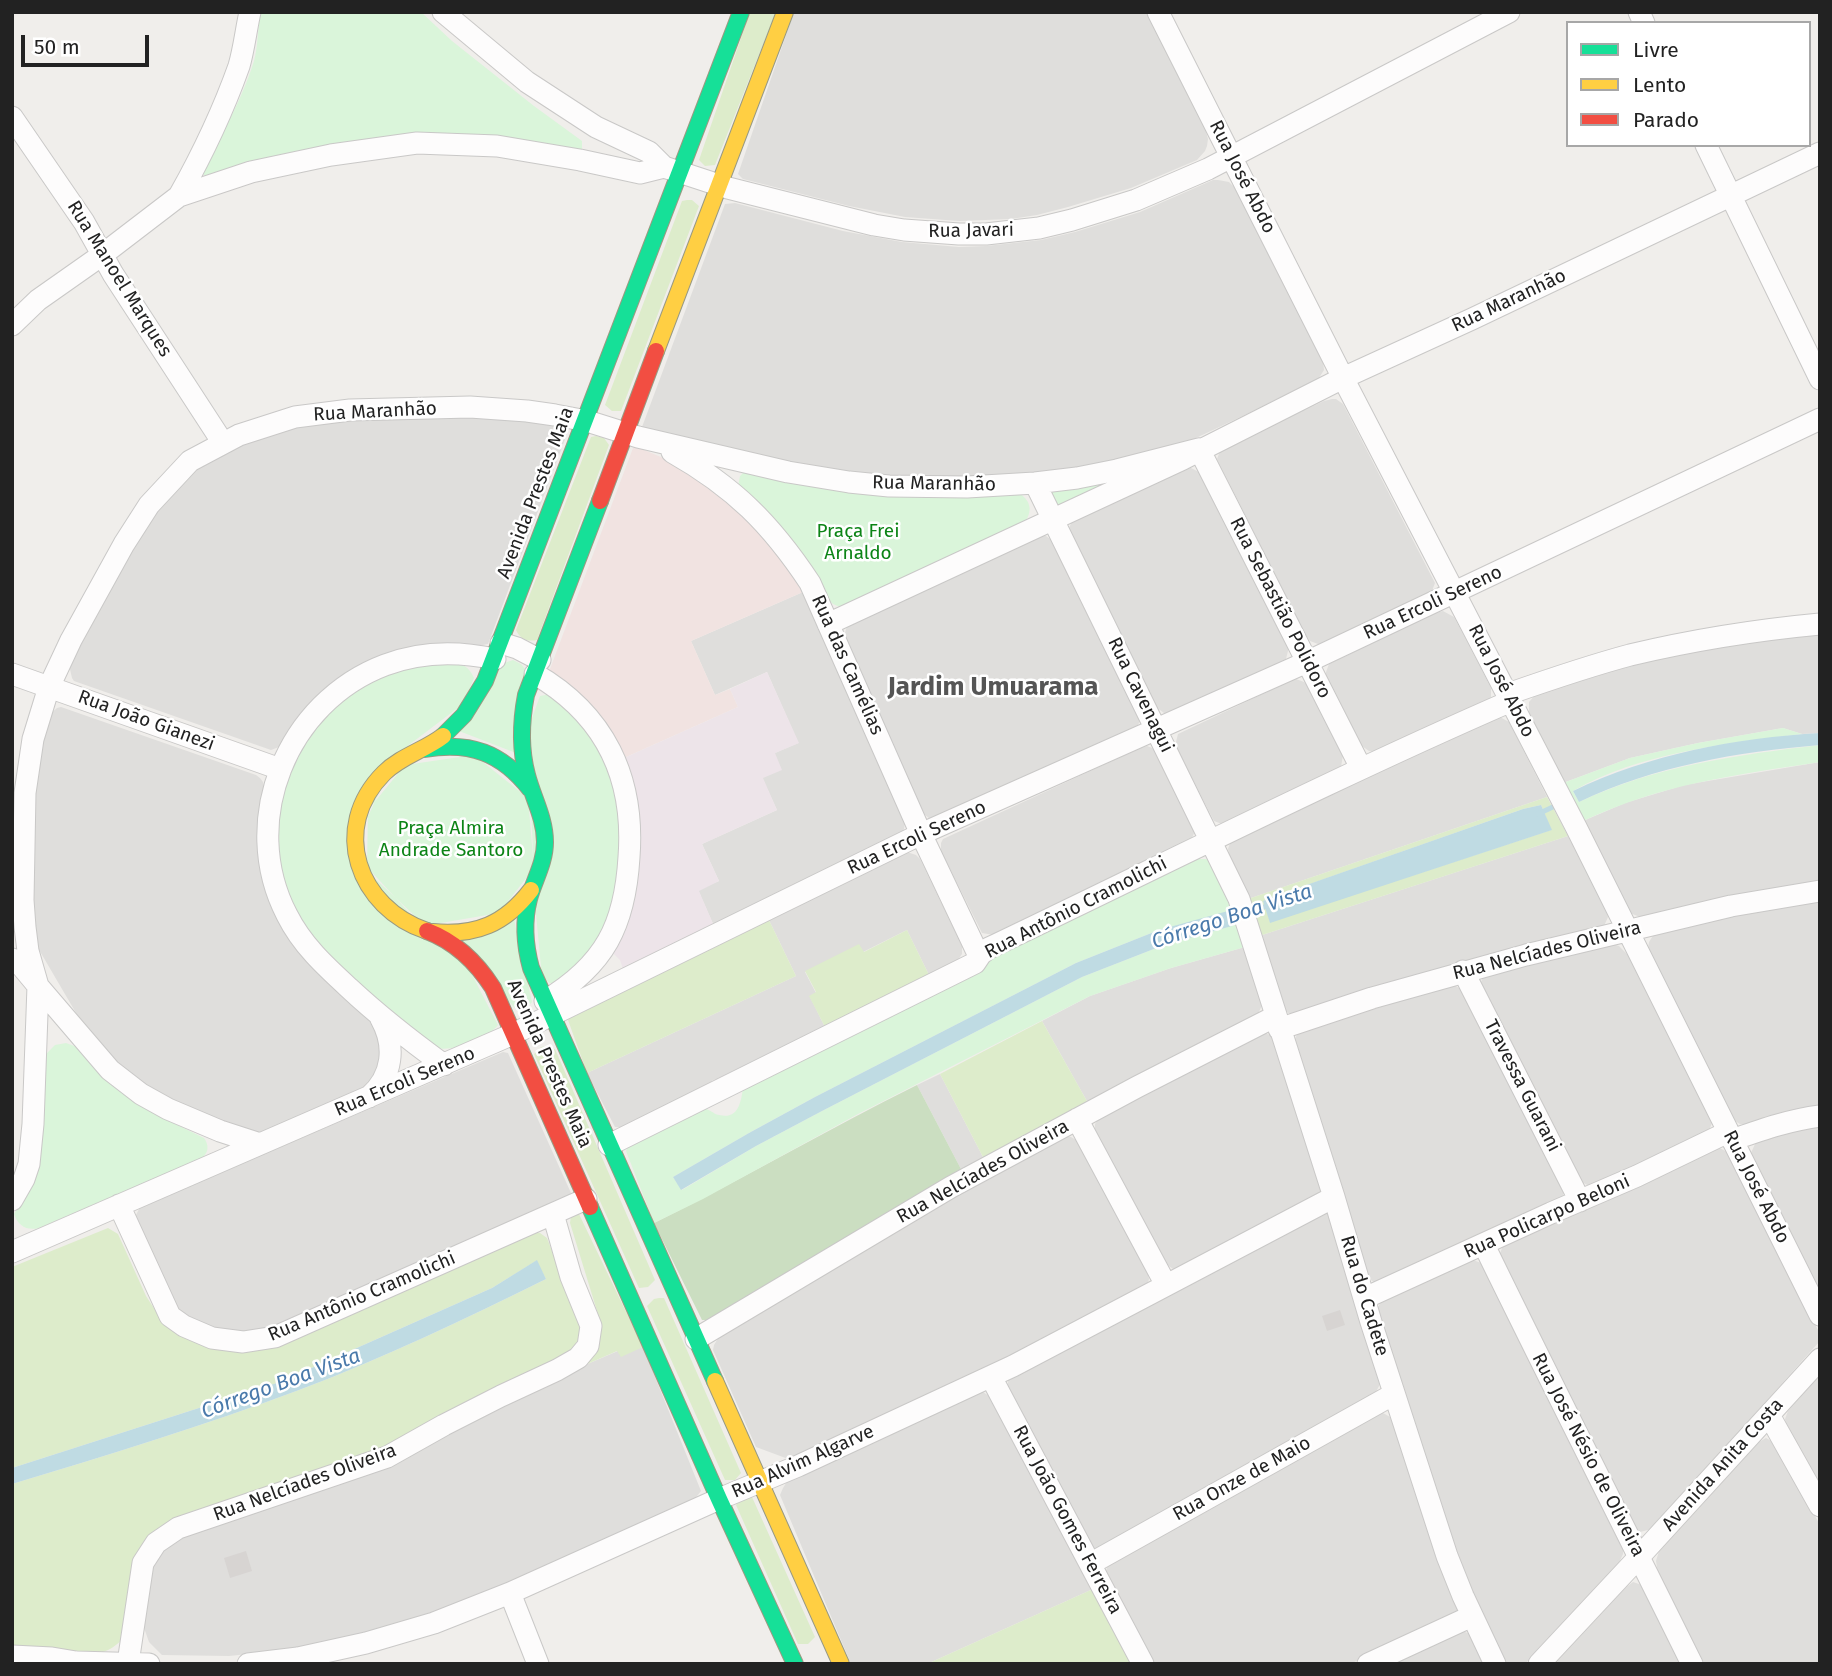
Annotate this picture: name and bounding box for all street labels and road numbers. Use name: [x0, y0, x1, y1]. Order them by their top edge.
street label: Rua José Abdo: [1204, 117, 1280, 237]
street label: Rua Manoel Marques: [62, 197, 176, 361]
street label: Rua Javari: [928, 219, 1014, 243]
street label: Rua Maranhão: [1448, 265, 1570, 337]
street label: Rua Maranhão: [313, 397, 437, 427]
street label: Avenida Prestes Maia: [493, 404, 579, 582]
street label: Rua Maranhão: [872, 472, 996, 496]
street label: Rua Sebastião Polidoro: [1224, 514, 1336, 702]
street label: Rua Ercoli Sereno: [1360, 561, 1506, 645]
street label: Rua das Camélias: [806, 592, 888, 738]
street label: Rua José Abdo: [1463, 621, 1539, 741]
street label: Rua Cavenagui: [1102, 634, 1178, 756]
street label: Rua João Gianezi: [75, 686, 217, 756]
street label: Rua Ercoli Sereno: [844, 796, 990, 880]
street label: Rua Antônio Cramolichi: [981, 852, 1171, 964]
street label: Rua Nelcíades Oliveira: [1451, 917, 1643, 985]
street label: Avenida Prestes Maia: [502, 976, 596, 1152]
street label: Travessa Guarani: [1479, 1016, 1565, 1156]
street label: Rua Ercoli Sereno: [331, 1042, 479, 1122]
street label: Rua Nelcíades Oliveira: [893, 1115, 1073, 1229]
street label: Rua José Abdo: [1718, 1127, 1794, 1247]
street label: Rua Policarpo Beloni: [1460, 1170, 1634, 1264]
street label: Rua do Cadete: [1335, 1233, 1393, 1359]
street label: Rua Antônio Cramolichi: [265, 1247, 459, 1347]
street label: Rua José Nésio de Oliveira: [1527, 1349, 1649, 1561]
street label: Avenida Anita Costa: [1657, 1394, 1789, 1536]
street label: Rua Alvim Algarve: [728, 1420, 878, 1504]
street label: Rua João Gomes Ferreira: [1008, 1422, 1126, 1618]
street label: Rua Onze de Maio: [1169, 1432, 1315, 1526]
street label: Rua Nelcíades Oliveira: [210, 1439, 400, 1527]

